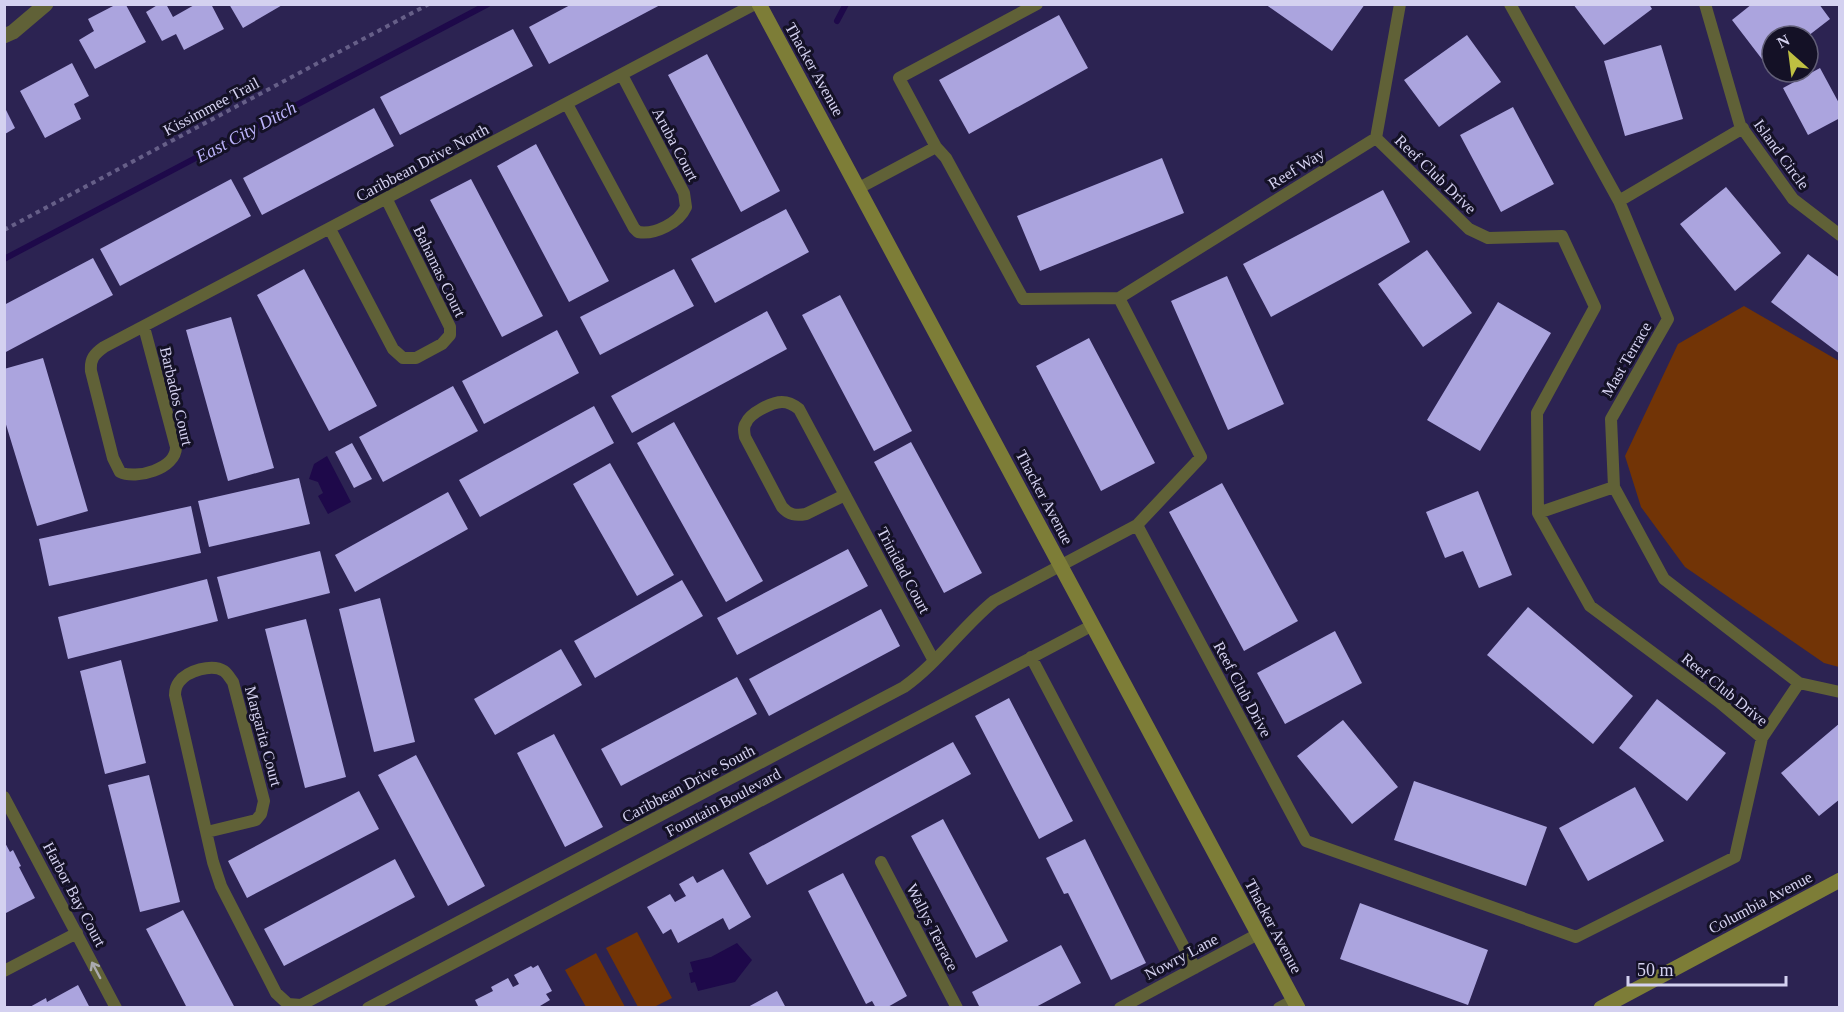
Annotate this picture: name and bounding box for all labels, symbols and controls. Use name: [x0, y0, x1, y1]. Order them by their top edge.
street label: Thacker Avenue: [782, 20, 847, 119]
north arrow: [1760, 24, 1820, 84]
text: N: [1774, 31, 1793, 51]
street label: Kissimmee Trail: [160, 74, 263, 139]
water label: East City Ditch: [191, 97, 300, 167]
street label: Aruba Court: [649, 105, 702, 184]
street label: Island Circle: [1751, 116, 1813, 193]
street label: Caribbean Drive North: [353, 120, 491, 205]
street label: Reef Club Drive: [1392, 132, 1480, 217]
street label: Reef Way: [1265, 145, 1328, 193]
street label: Bahamas Court: [410, 223, 469, 320]
street label: Mast Terrace: [1598, 319, 1655, 400]
street label: Barbados Court: [157, 345, 196, 448]
street label: Thacker Avenue: [1013, 447, 1076, 547]
street label: Trinidad Court: [874, 524, 934, 617]
street label: Reef Club Drive: [1210, 639, 1275, 740]
street label: Reef Club Drive: [1678, 650, 1771, 729]
street label: Margarita Court: [241, 684, 285, 789]
street label: Caribbean Drive South: [619, 741, 757, 826]
street label: Fountain Boulevard: [663, 765, 784, 840]
street label: Harbor Bay Court: [39, 839, 109, 950]
street label: Columbia Avenue: [1706, 868, 1815, 937]
street label: Thacker Avenue: [1242, 876, 1305, 976]
street label: Wallys Terrace: [902, 881, 962, 974]
street label: Nowry Lane: [1142, 930, 1221, 984]
scale bar: [1628, 949, 1786, 987]
text: 50 m: [1637, 960, 1674, 980]
one-way arrow: [90, 962, 101, 980]

